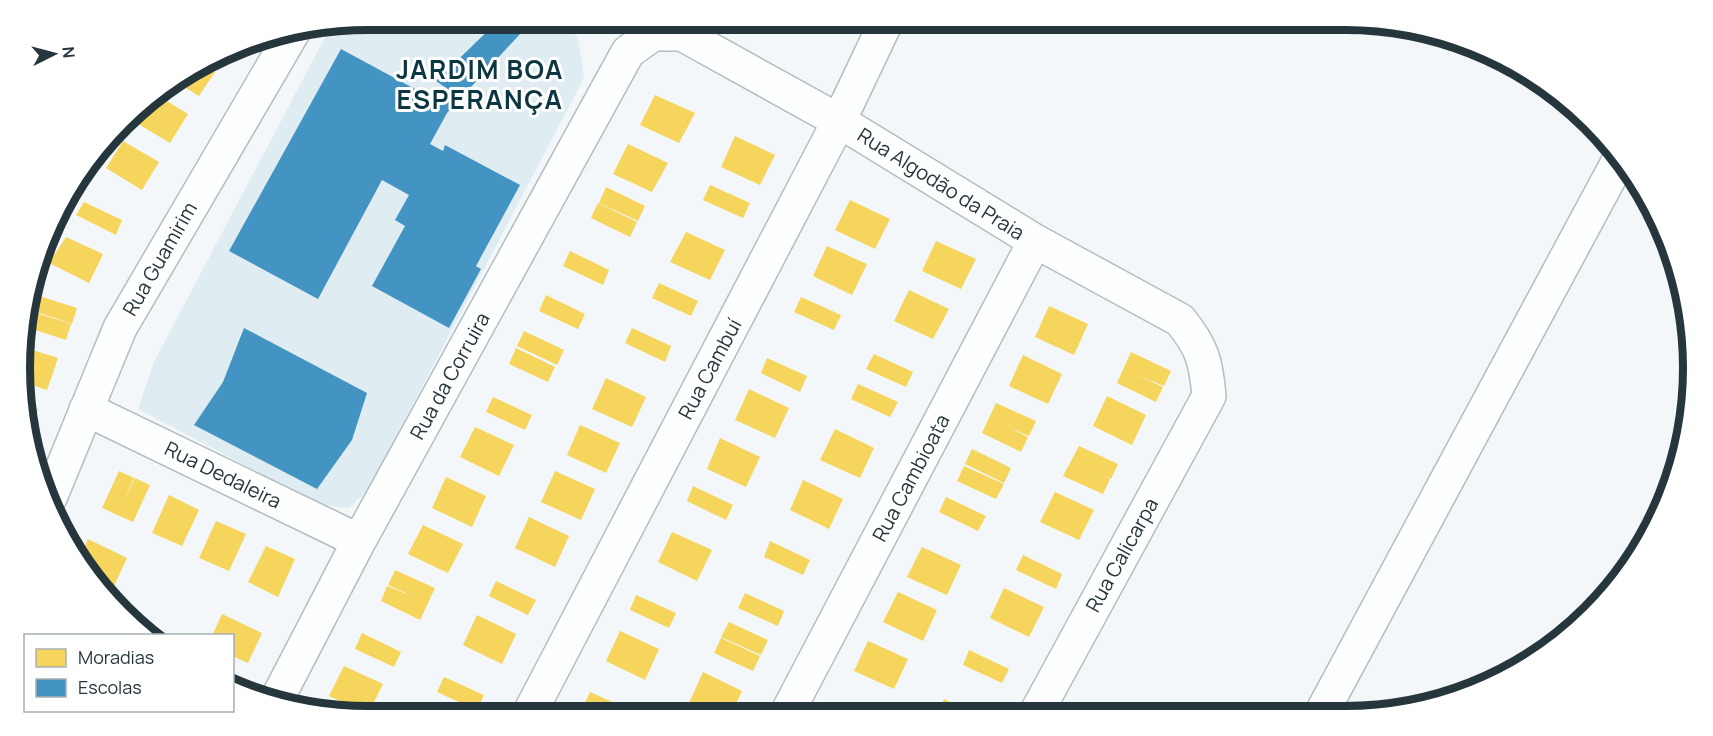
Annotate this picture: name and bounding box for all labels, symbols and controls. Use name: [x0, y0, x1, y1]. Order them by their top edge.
north arrow: [24, 24, 84, 84]
text: N: [57, 46, 80, 59]
district label: JARDIM BOA ESPERANÇA: [396, 51, 564, 117]
street label: Rua Algodão da Praia: [853, 121, 1030, 246]
street label: Rua Guamirim: [116, 197, 203, 321]
street label: Rua da Corruira: [403, 307, 496, 444]
street label: Rua Cambuí: [672, 313, 748, 424]
street label: Rua Cambioata: [866, 409, 955, 546]
street label: Rua Dedaleira: [160, 435, 286, 514]
street label: Rua Calicarpa: [1079, 493, 1164, 617]
legend: [24, 634, 234, 712]
text: Moradias: [78, 645, 154, 669]
text: Escolas: [78, 675, 142, 699]

